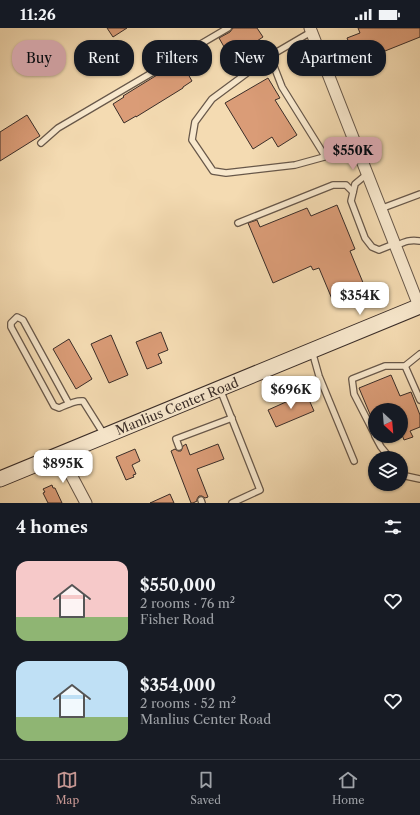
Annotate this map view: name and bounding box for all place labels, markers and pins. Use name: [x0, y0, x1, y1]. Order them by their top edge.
pin: $550K: [325, 137, 381, 171]
pin: $354K: [332, 282, 388, 316]
pin: $696K: [263, 376, 319, 410]
pin: $895K: [35, 450, 91, 484]

